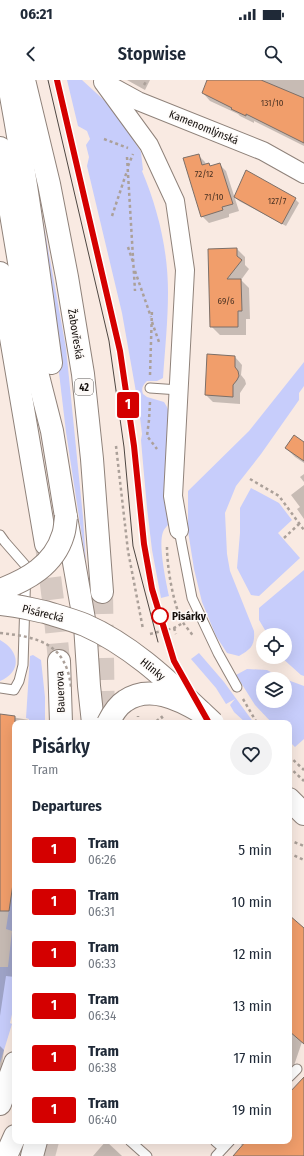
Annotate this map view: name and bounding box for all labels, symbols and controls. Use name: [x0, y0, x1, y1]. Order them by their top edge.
text: 06:21: [20, 5, 53, 23]
icon: back: [20, 43, 42, 65]
text: Stopwise: [118, 43, 186, 65]
icon: search: [262, 43, 284, 65]
house number: 131/10: [261, 98, 284, 108]
street label: Kamenomlýnská: [167, 108, 240, 147]
house number: 72/12: [195, 169, 213, 179]
house number: 71/10: [205, 192, 224, 202]
house number: 127/7: [268, 196, 287, 206]
house number: 69/6: [218, 296, 235, 306]
street label: Žabovřeská: [65, 308, 87, 360]
road number: 42: [75, 379, 93, 395]
line badge: 1: [115, 392, 141, 418]
text: 1: [125, 396, 131, 413]
street label: Pisárecká: [21, 602, 65, 625]
marker: Pisárky: [151, 607, 169, 625]
place label: Pisárky: [172, 610, 207, 623]
map controls: [256, 628, 292, 708]
button: locate: [256, 628, 292, 664]
street label: Hlinky: [138, 655, 168, 683]
street label: Bauerova: [53, 671, 68, 713]
button: layers: [256, 672, 292, 708]
button: heart: [230, 733, 272, 775]
text: Pisárky: [32, 735, 90, 758]
text: Tram: [32, 762, 58, 777]
text: Departures: [32, 797, 102, 815]
text: Tram: [88, 834, 119, 852]
text: 1: [51, 841, 57, 858]
text: 5 min: [238, 841, 272, 859]
text: 06:26: [88, 852, 116, 867]
text: Tram: [88, 886, 119, 904]
text: 1: [51, 893, 57, 910]
text: 10 min: [232, 893, 272, 911]
text: 06:31: [88, 904, 115, 919]
text: Tram: [88, 938, 119, 956]
text: 1: [51, 945, 57, 962]
text: 12 min: [233, 945, 272, 963]
text: 06:33: [88, 956, 116, 971]
text: Tram: [88, 990, 119, 1008]
text: 1: [51, 997, 57, 1014]
text: 13 min: [233, 997, 272, 1015]
text: 06:34: [88, 1008, 116, 1023]
text: Tram: [88, 1042, 119, 1060]
text: 1: [51, 1049, 57, 1066]
text: 17 min: [233, 1049, 272, 1067]
text: 06:38: [88, 1060, 116, 1075]
text: Tram: [88, 1094, 119, 1112]
text: 1: [51, 1101, 57, 1118]
text: 19 min: [232, 1101, 272, 1119]
text: 06:40: [88, 1112, 117, 1127]

